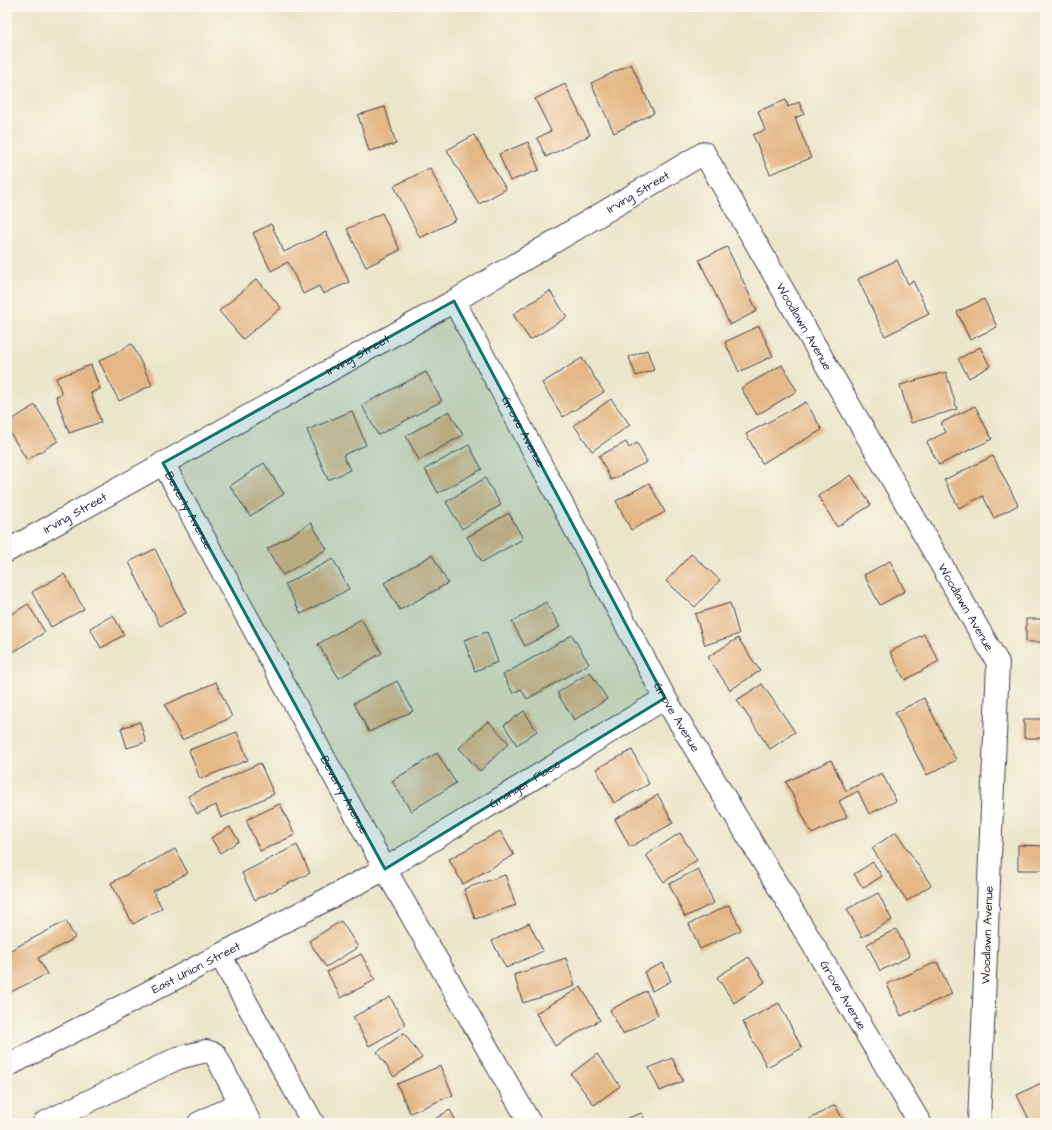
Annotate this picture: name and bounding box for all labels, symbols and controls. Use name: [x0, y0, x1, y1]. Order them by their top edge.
street label: Irving Street: [604, 167, 673, 218]
street label: Woodlawn Avenue: [772, 280, 836, 374]
street label: Irving Street: [323, 330, 393, 380]
street label: Grove Avenue: [497, 393, 549, 471]
street label: Beverly Avenue: [160, 469, 217, 553]
street label: Irving Street: [40, 489, 110, 538]
street label: Woodlawn Avenue: [933, 561, 998, 655]
street label: Grove Avenue: [649, 679, 704, 756]
street label: Beverly Avenue: [316, 753, 372, 837]
street label: Granger Place: [486, 755, 564, 812]
street label: Woodlawn Avenue: [977, 885, 998, 985]
street label: East Union Street: [149, 938, 244, 998]
street label: Grove Avenue: [815, 957, 870, 1034]

